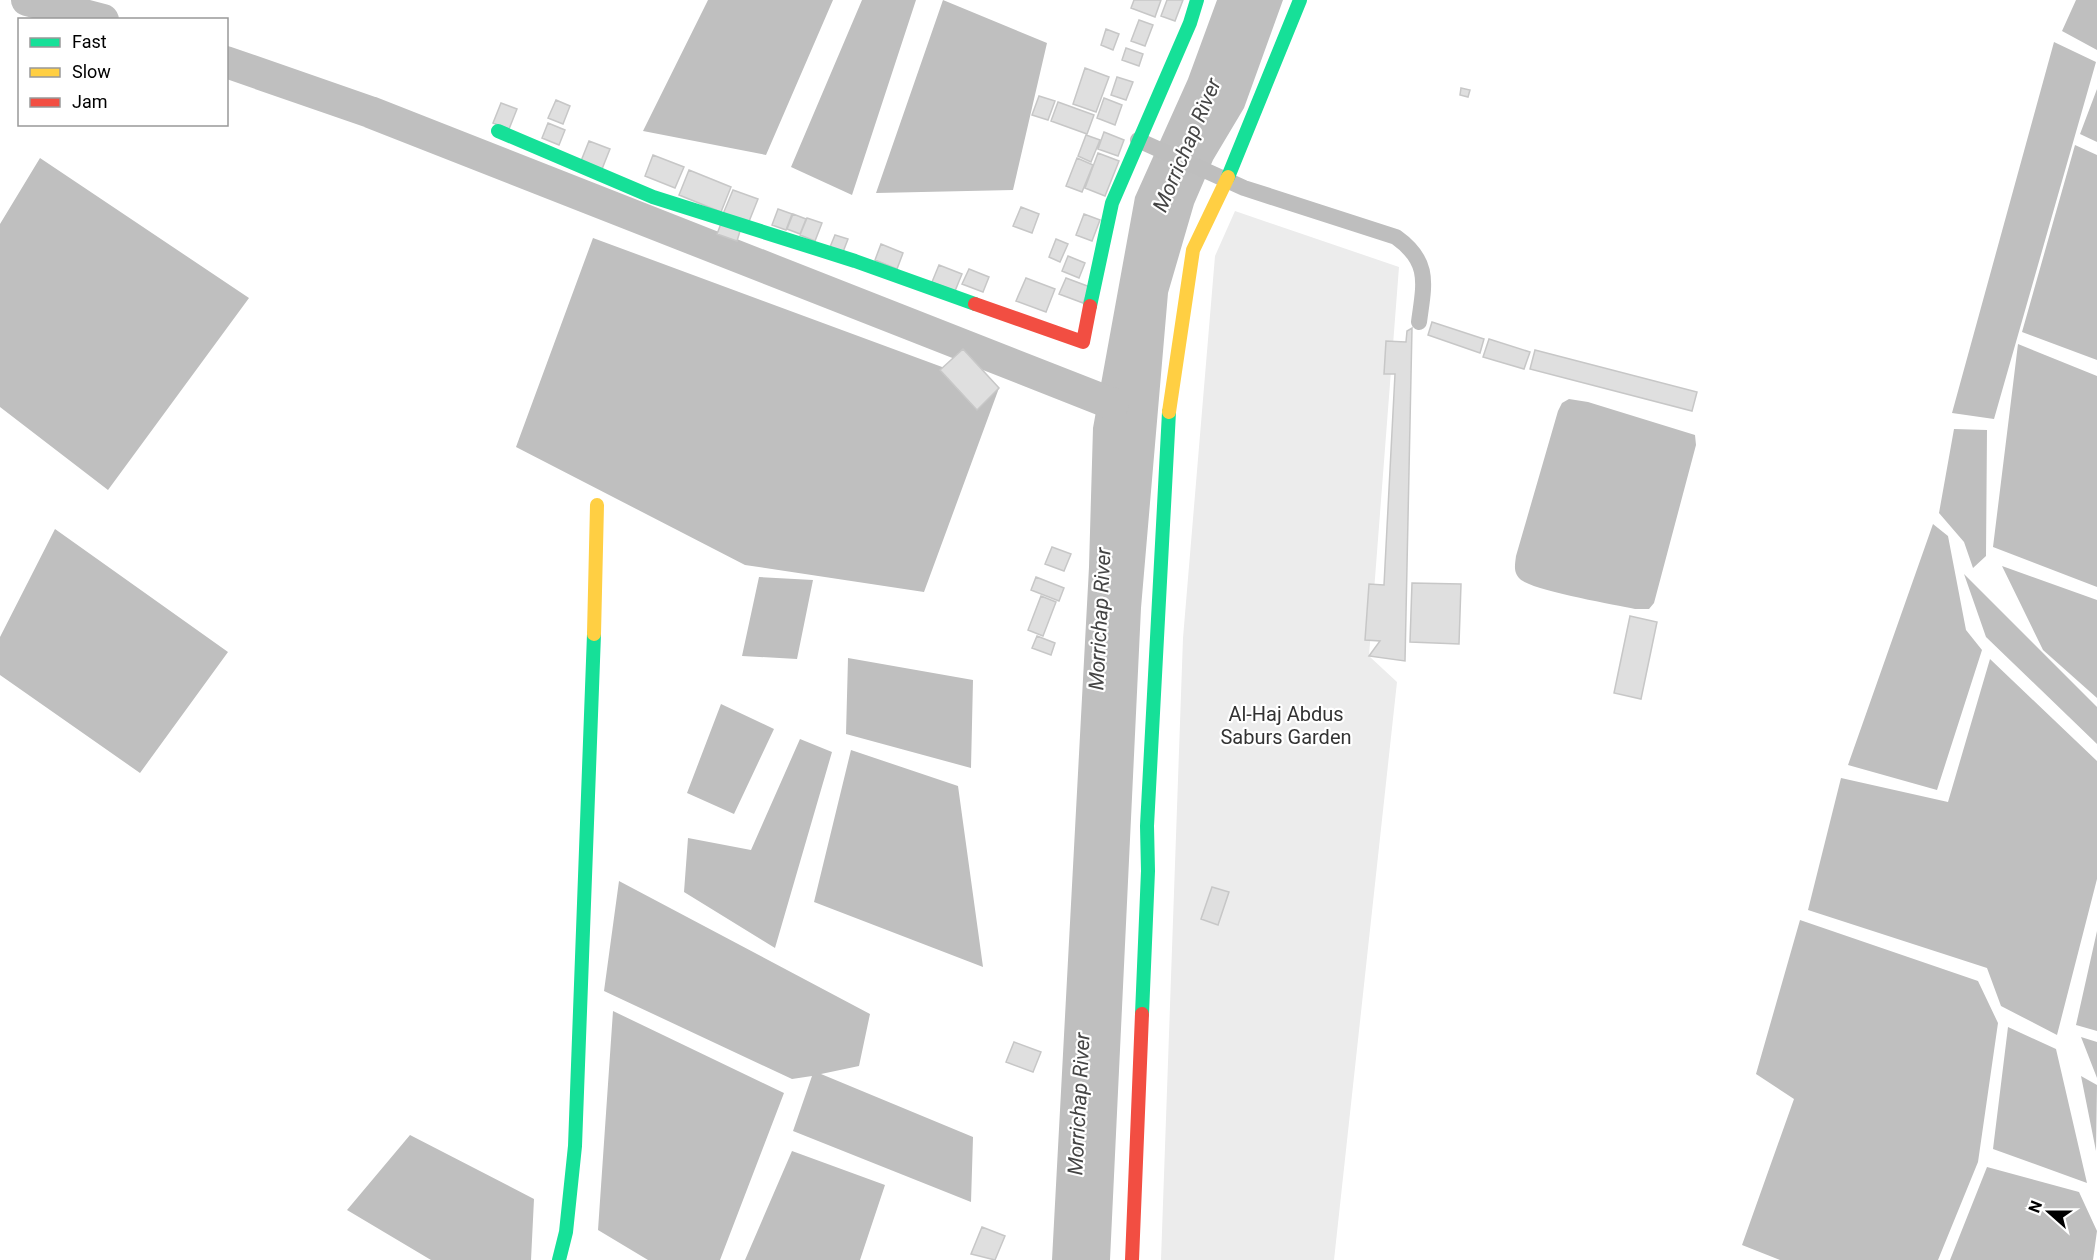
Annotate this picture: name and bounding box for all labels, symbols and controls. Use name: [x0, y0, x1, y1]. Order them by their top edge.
legend: [18, 18, 228, 126]
text: Fast: [72, 31, 107, 52]
text: Slow: [72, 61, 111, 82]
water label: Morrichap River: [1148, 74, 1226, 215]
text: Jam: [72, 91, 108, 112]
water label: Morrichap River: [1084, 546, 1116, 691]
park label: Al-Haj Abdus Saburs Garden: [1220, 702, 1352, 749]
water label: Morrichap River: [1063, 1031, 1095, 1176]
north arrow: [2019, 1182, 2079, 1242]
text: N: [2025, 1198, 2046, 1215]

